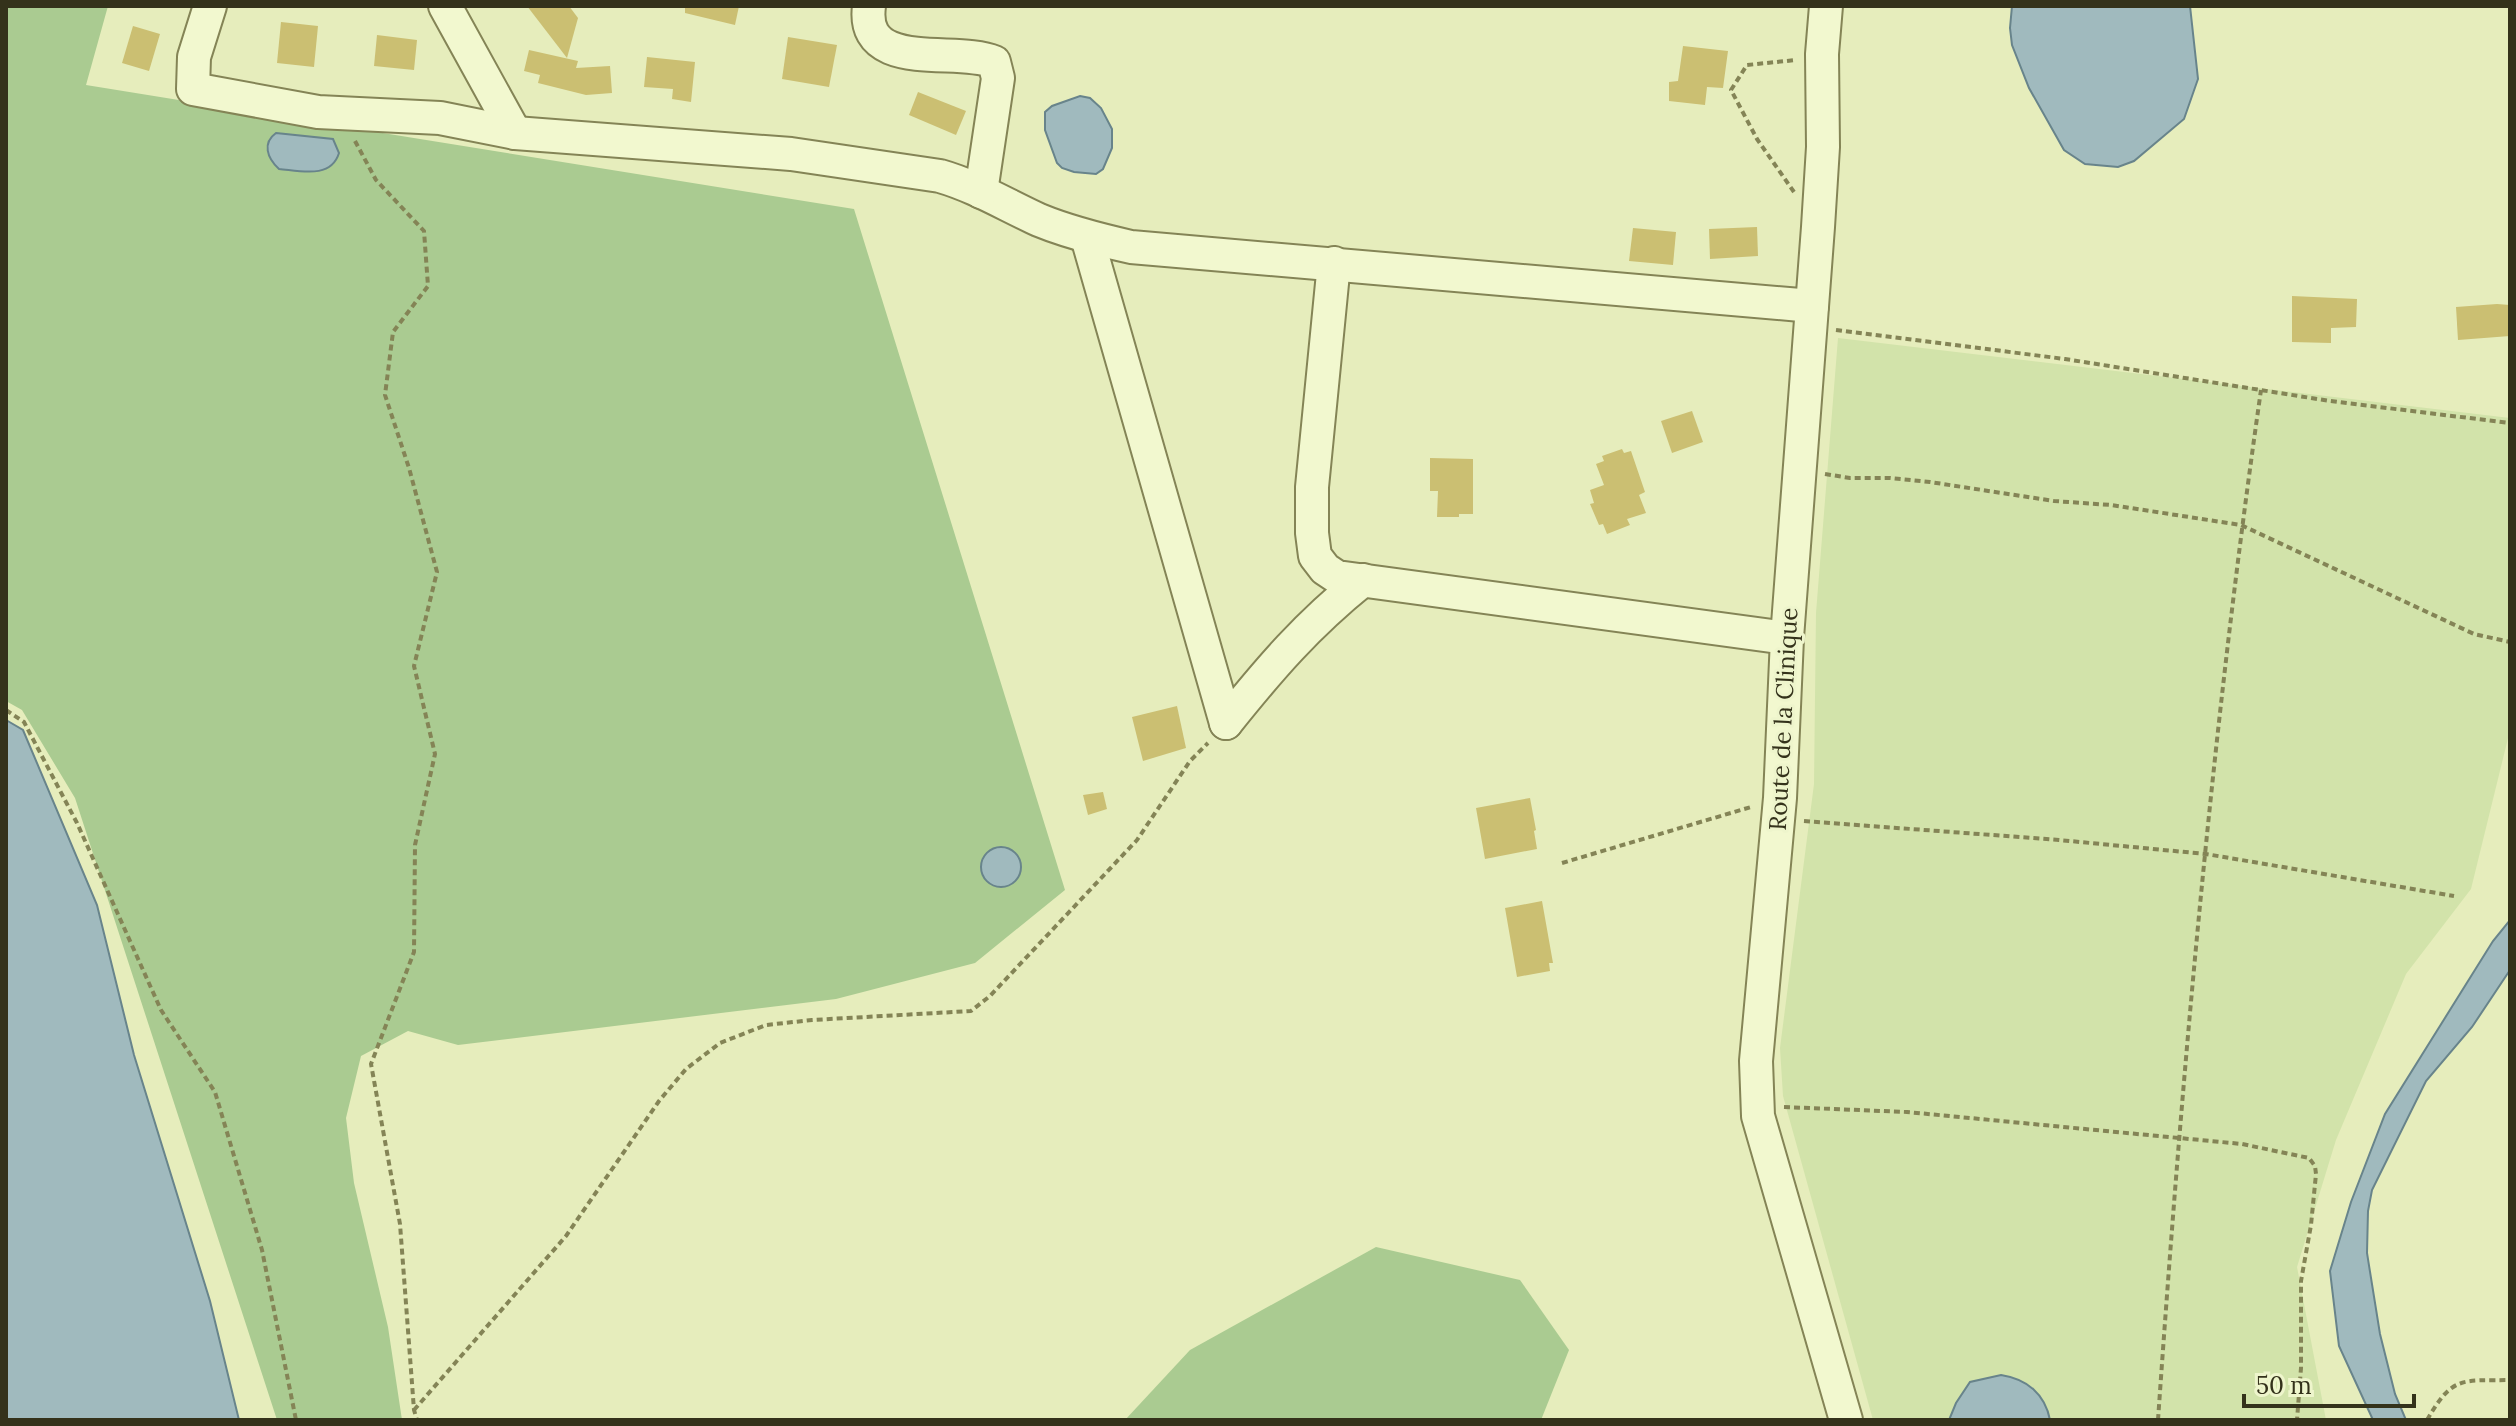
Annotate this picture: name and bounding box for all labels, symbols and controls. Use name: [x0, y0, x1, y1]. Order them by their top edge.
street label: Route de la Clinique: [1762, 607, 1804, 831]
scale bar: [2244, 1358, 2414, 1408]
text: 50 m: [2256, 1370, 2312, 1401]

